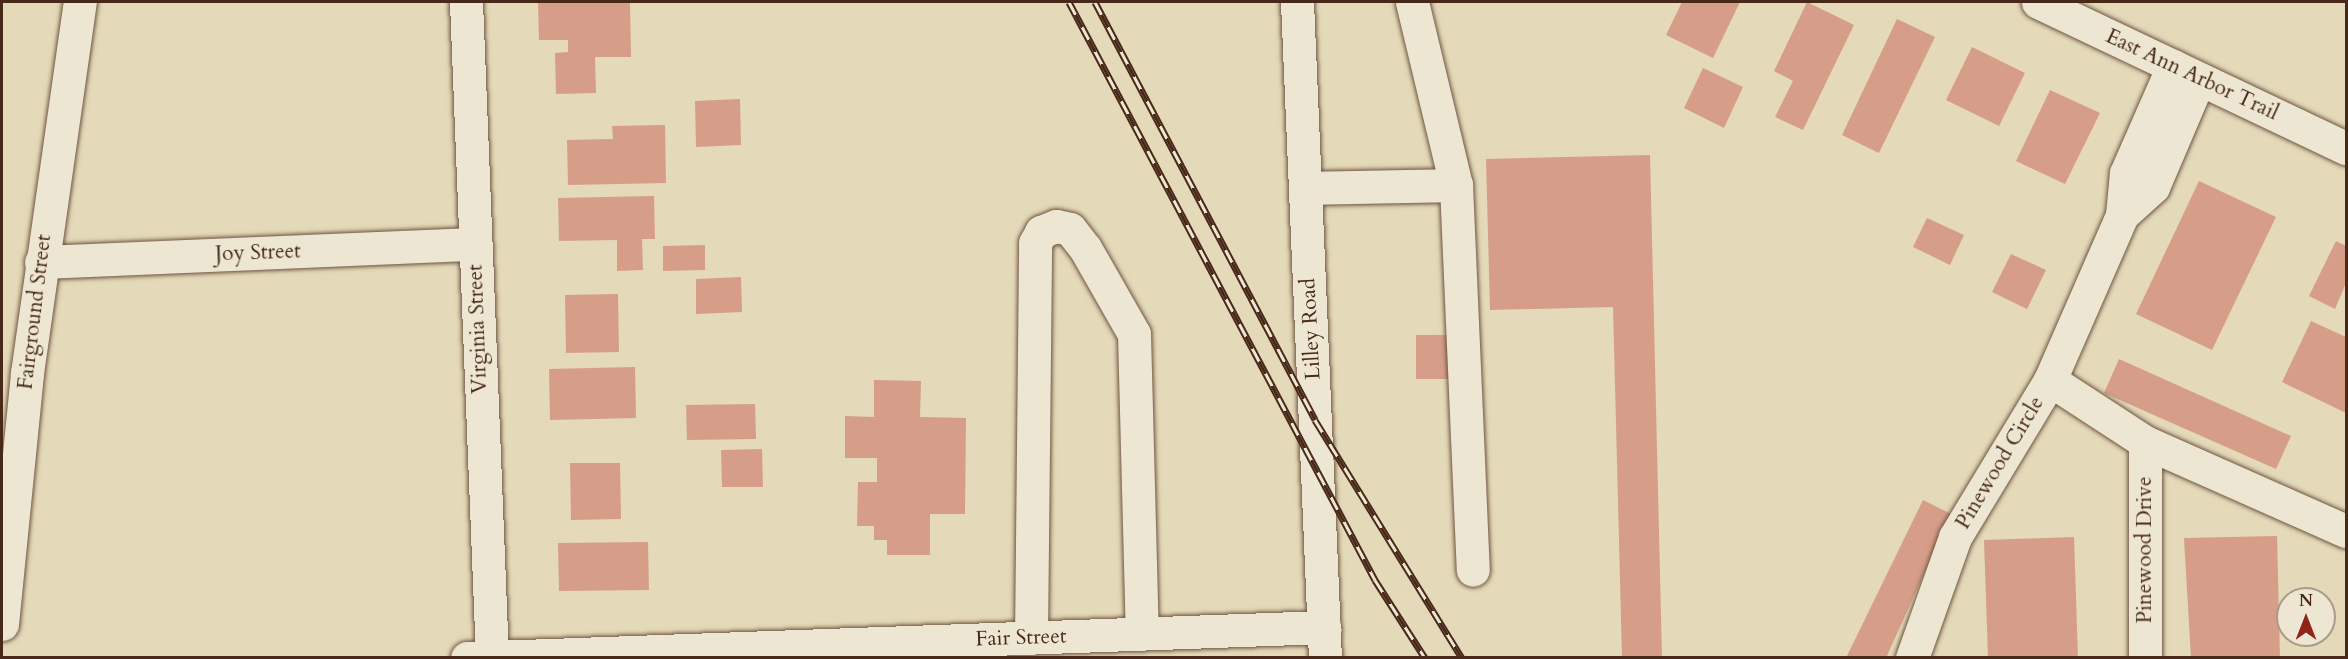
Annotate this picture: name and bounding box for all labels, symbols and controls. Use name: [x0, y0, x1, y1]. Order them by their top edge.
street label: East Ann Arbor Trail: [2102, 24, 2282, 126]
street label: Fairground Street: [13, 233, 57, 391]
street label: Joy Street: [215, 239, 301, 267]
street label: Virginia Street: [463, 264, 493, 394]
street label: Lilley Road: [1296, 278, 1326, 380]
street label: Pinewood Circle: [1951, 392, 2049, 534]
street label: Pinewood Drive: [2132, 477, 2158, 623]
north arrow: [2276, 587, 2336, 647]
text: N: [2299, 590, 2313, 612]
street label: Fair Street: [975, 624, 1067, 652]

